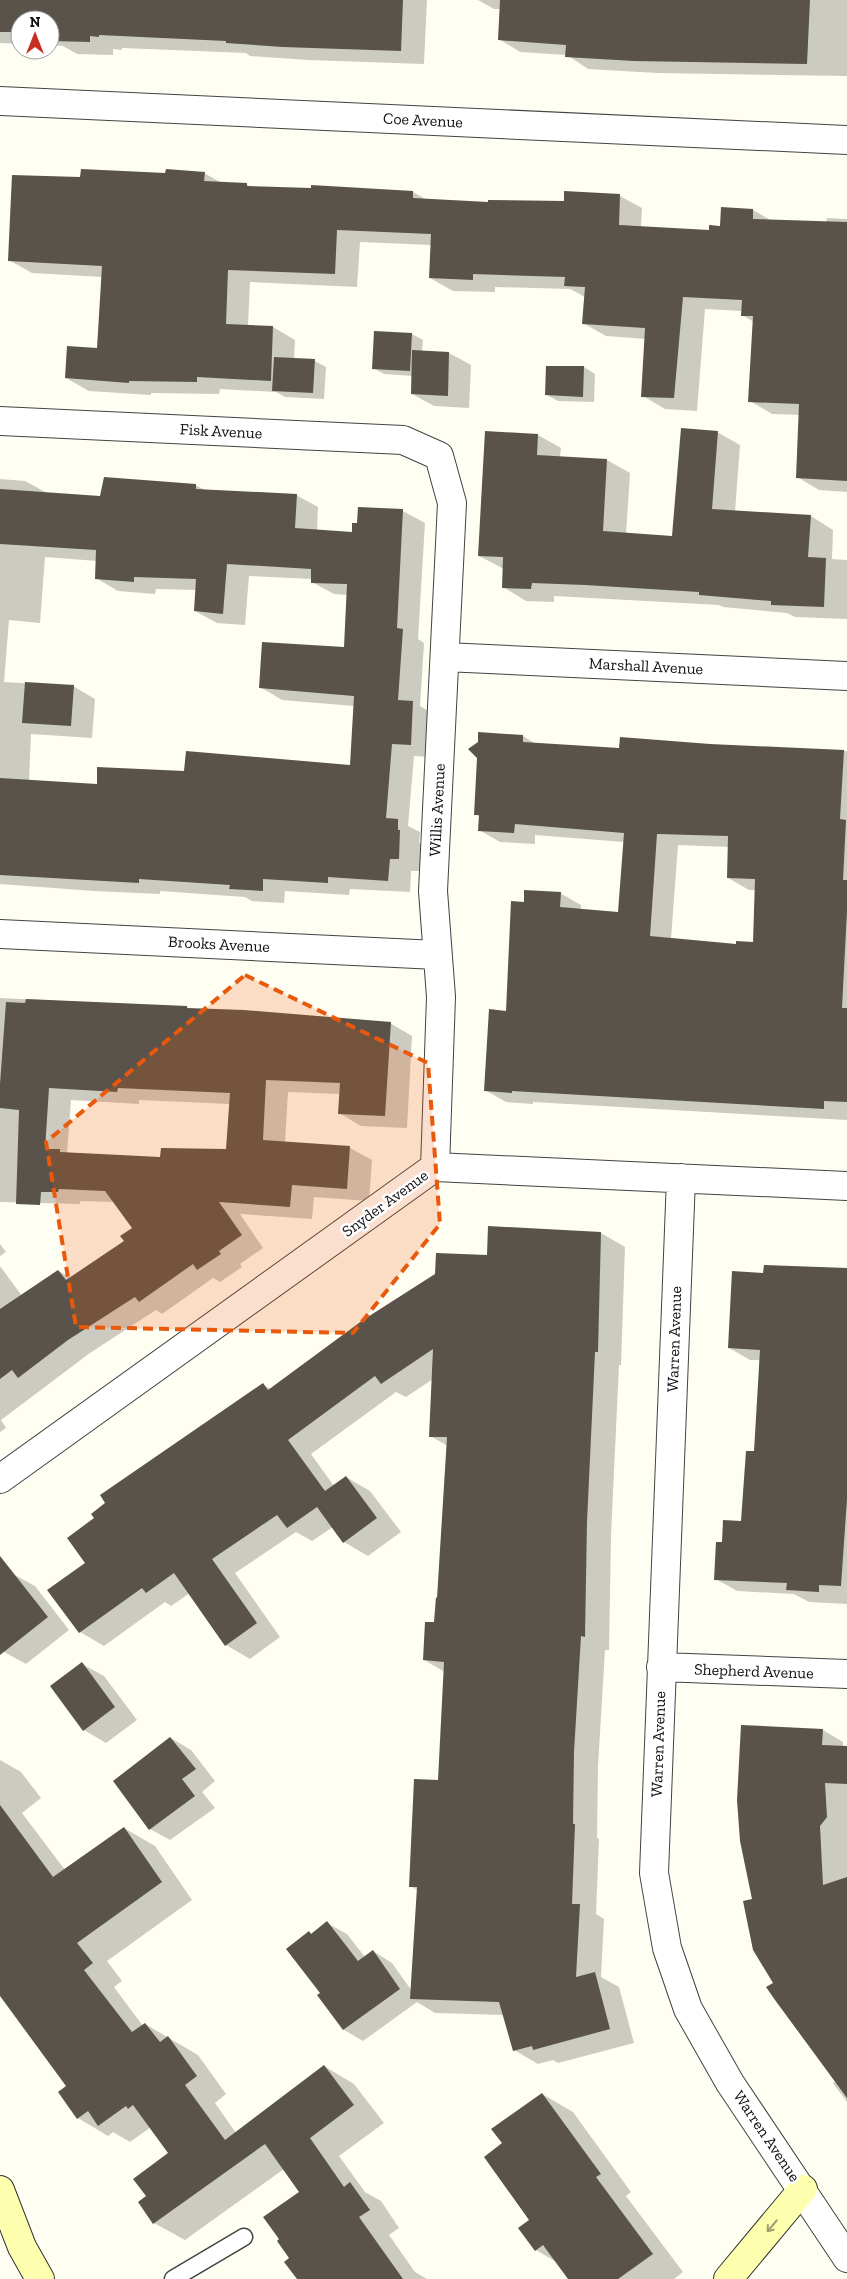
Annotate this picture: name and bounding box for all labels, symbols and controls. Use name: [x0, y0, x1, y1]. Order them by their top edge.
north arrow: [10, 10, 60, 60]
text: N: [30, 14, 41, 31]
street label: Coe Avenue: [383, 108, 463, 132]
street label: Fisk Avenue: [179, 419, 263, 443]
street label: Marshall Avenue: [588, 654, 704, 678]
street label: Willis Avenue: [425, 763, 449, 857]
street label: Brooks Avenue: [168, 932, 270, 956]
street label: Snyder Avenue: [338, 1165, 432, 1241]
street label: Warren Avenue: [663, 1286, 685, 1392]
street label: Shepherd Avenue: [694, 1659, 814, 1683]
street label: Warren Avenue: [647, 1691, 669, 1797]
street label: Warren Avenue: [730, 2087, 804, 2185]
one-way arrow: [766, 2220, 777, 2233]

